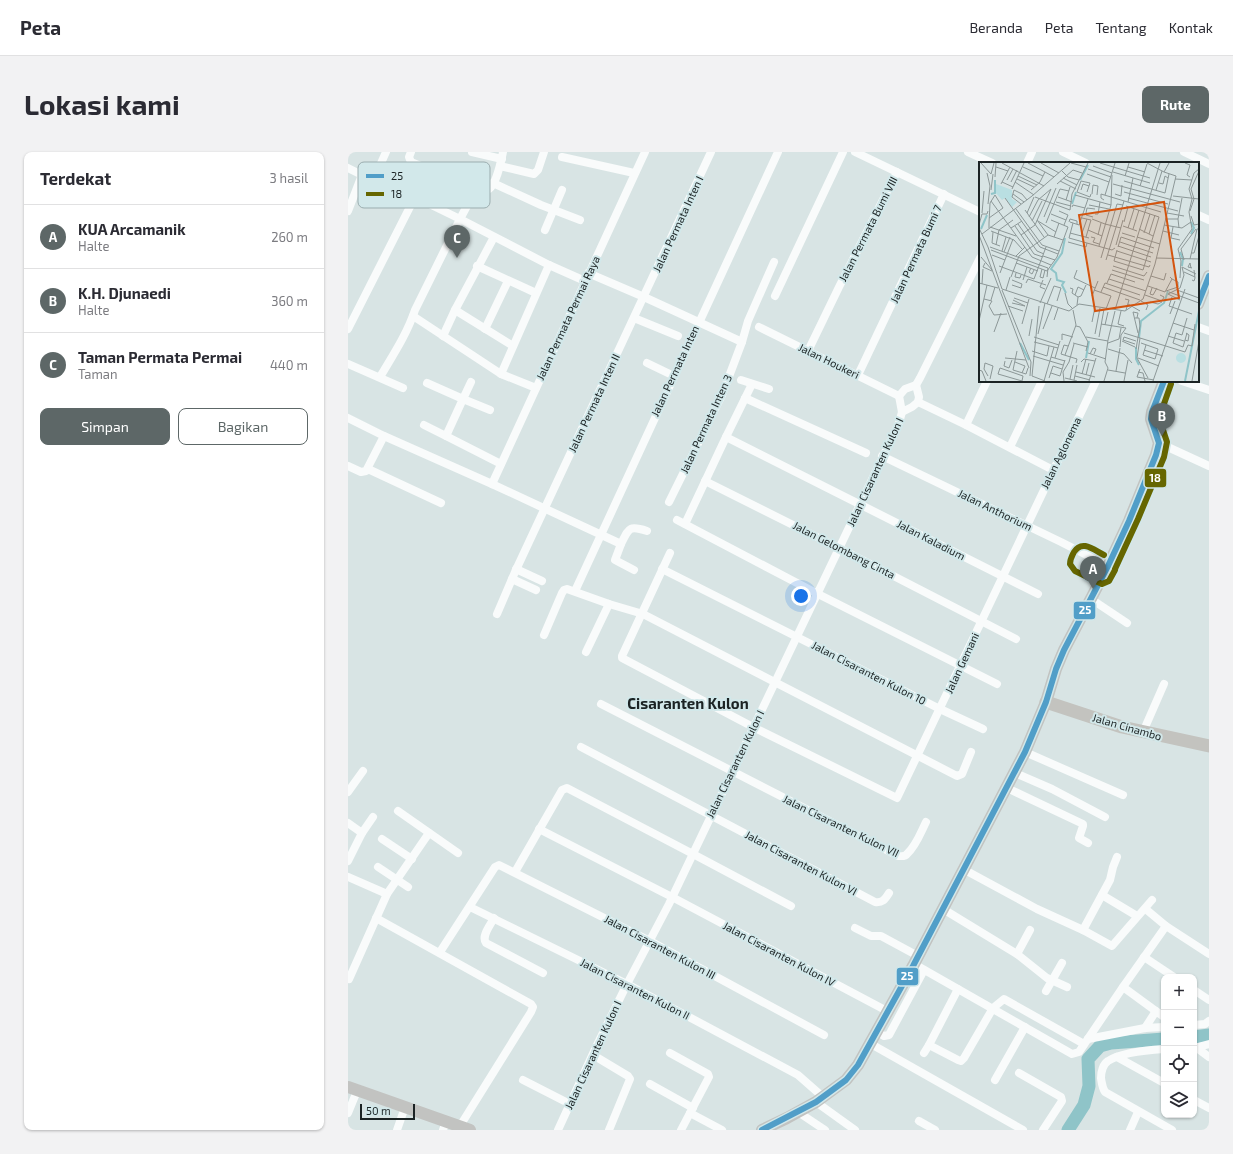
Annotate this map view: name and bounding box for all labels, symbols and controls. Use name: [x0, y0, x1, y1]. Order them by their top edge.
text: Peta: [20, 16, 61, 39]
text: Beranda: [969, 19, 1023, 36]
text: Peta: [1045, 19, 1073, 36]
text: Tentang: [1095, 19, 1147, 36]
text: Kontak: [1169, 19, 1213, 36]
button: Rute: [1142, 86, 1209, 123]
text: Lokasi kami: [24, 87, 180, 121]
legend: [358, 162, 490, 208]
inset map: [979, 162, 1199, 382]
text: Terdekat: [40, 168, 111, 188]
text: 25: [391, 169, 403, 182]
text: 3 hasil: [269, 170, 308, 186]
street label: Jalan Permata Inten I: [650, 174, 705, 274]
street label: Jalan Permata Bumi VIII: [835, 174, 900, 283]
text: 18: [391, 187, 402, 200]
street label: Jalan Permata Bumi 7: [887, 202, 944, 305]
text: KUA Arcamanik: [78, 220, 186, 238]
pin: C: [444, 225, 470, 258]
text: A: [49, 229, 57, 245]
text: 260 m: [271, 229, 308, 245]
text: Halte: [78, 238, 110, 254]
street label: Jalan Permata Permai Raya: [533, 254, 602, 382]
text: K.H. Djunaedi: [78, 284, 171, 302]
text: B: [49, 293, 57, 309]
text: 360 m: [271, 293, 308, 309]
text: Halte: [78, 302, 110, 318]
street label: Jalan Permata Inten: [648, 323, 701, 418]
street label: Jalan Houkeri: [797, 340, 862, 381]
text: Taman Permata Permai: [78, 348, 242, 366]
street label: Jalan Permata Inten II: [565, 352, 622, 454]
text: C: [49, 357, 57, 373]
text: 440 m: [270, 357, 308, 373]
text: Taman: [78, 366, 118, 382]
street label: Jalan Permata Inten 3: [677, 372, 734, 475]
pin: B: [1149, 403, 1175, 436]
button: Simpan: [40, 408, 170, 445]
button: Bagikan: [178, 408, 308, 445]
street label: Jalan Cisaranten Kulon I: [844, 415, 905, 528]
street label: Jalan Aglonema: [1038, 415, 1084, 491]
line badge: 18: [1144, 468, 1167, 488]
text: 18: [1149, 471, 1161, 484]
street label: Jalan Anthorium: [956, 486, 1034, 533]
street label: Jalan Kaladium: [895, 517, 967, 562]
street label: Jalan Gelombang Cinta: [791, 518, 897, 581]
pin: A: [1080, 556, 1106, 589]
your location: [791, 586, 811, 606]
line badge: 25: [1073, 601, 1096, 620]
text: 25: [1079, 603, 1091, 616]
street label: Jalan Gemani: [942, 630, 981, 695]
street label: Jalan Cisaranten Kulon 10: [810, 638, 929, 707]
district label: Cisaranten Kulon: [627, 694, 749, 712]
street label: Jalan Cisaranten Kulon I: [703, 708, 766, 820]
street label: Jalan Cinambo: [1091, 710, 1163, 743]
street label: Jalan Cisaranten Kulon VII: [781, 792, 901, 859]
street label: Jalan Cisaranten Kulon VI: [743, 828, 859, 898]
street label: Jalan Cisaranten Kulon III: [602, 912, 718, 981]
street label: Jalan Cisaranten Kulon IV: [721, 918, 838, 989]
street label: Jalan Cisaranten Kulon II: [578, 955, 692, 1022]
line badge: 25: [896, 967, 919, 986]
text: 25: [901, 969, 913, 982]
map controls: [1161, 974, 1197, 1118]
button: +: [1161, 974, 1197, 1010]
street label: Jalan Cisaranten Kulon I: [562, 998, 623, 1111]
button: −: [1161, 1010, 1197, 1046]
button: locate: [1161, 1046, 1197, 1082]
button: layers: [1161, 1082, 1197, 1118]
scale bar: [360, 1102, 415, 1121]
text: 50 m: [366, 1104, 391, 1117]

